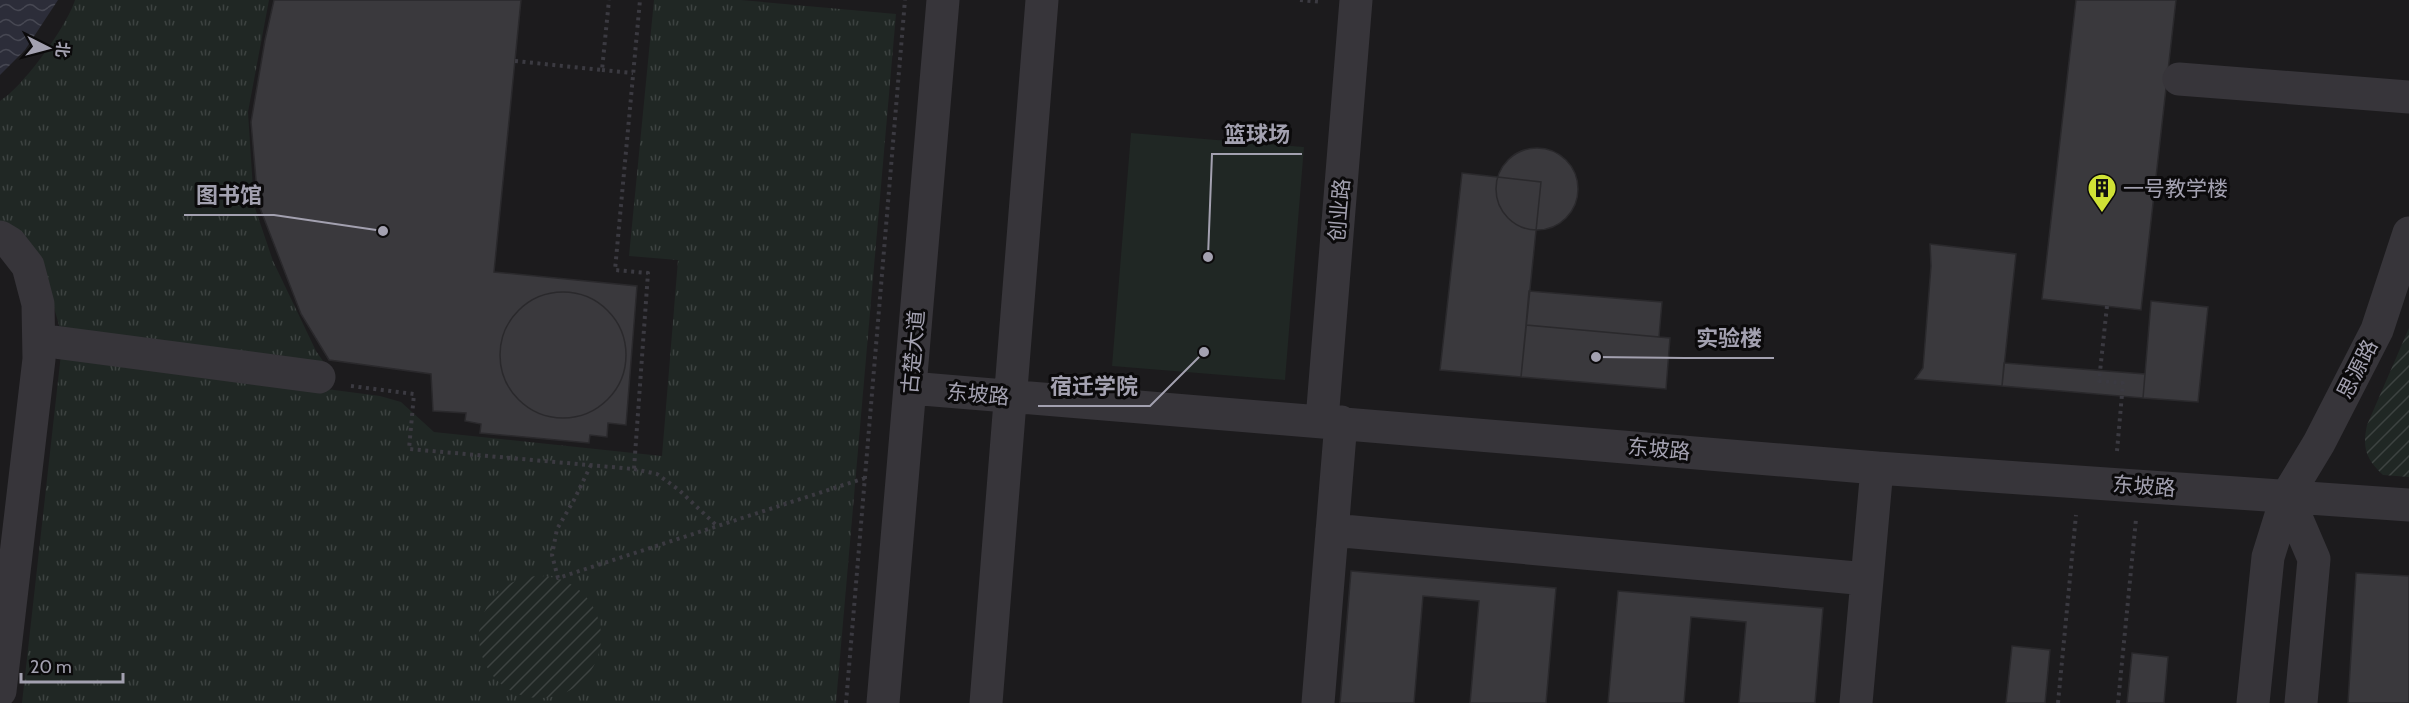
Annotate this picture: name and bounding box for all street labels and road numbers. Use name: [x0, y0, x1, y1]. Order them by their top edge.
street label: 创业路: [1324, 178, 1354, 242]
street label: 古楚大道: [897, 309, 929, 395]
street label: 思源路: [2332, 335, 2382, 403]
street label: 东坡路: [946, 379, 1010, 409]
street label: 东坡路: [1627, 434, 1691, 464]
street label: 东坡路: [2112, 471, 2176, 501]

